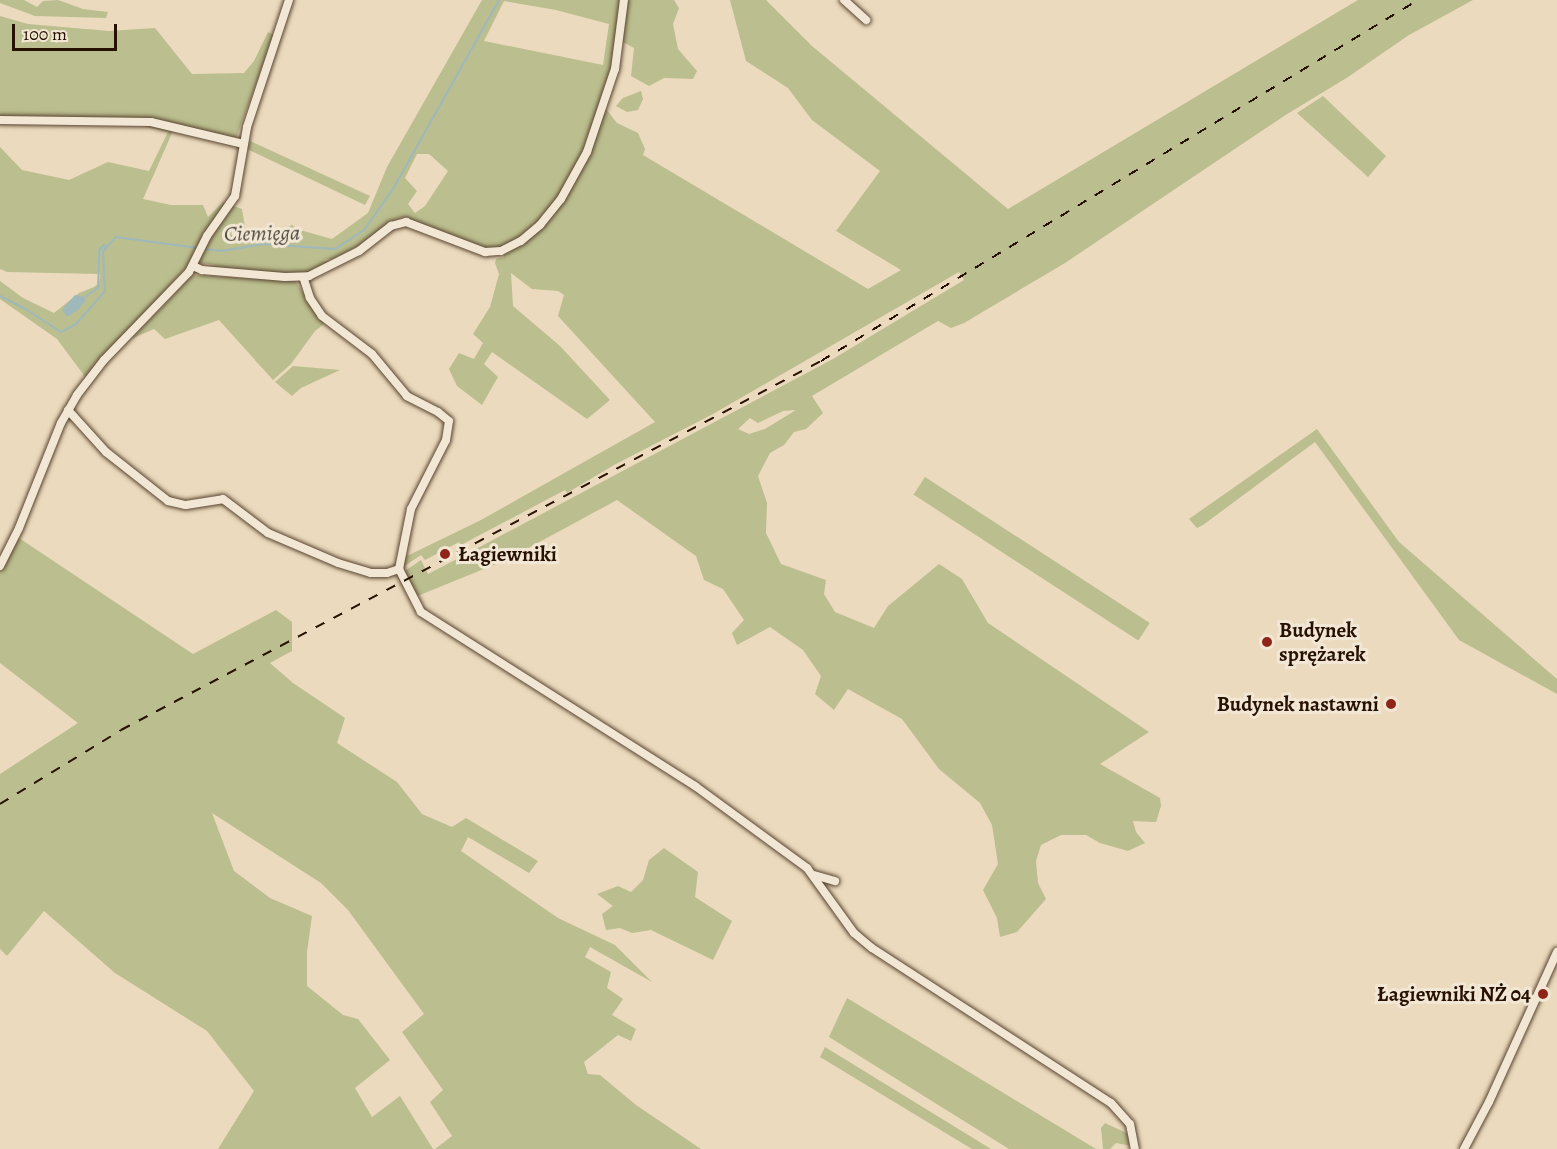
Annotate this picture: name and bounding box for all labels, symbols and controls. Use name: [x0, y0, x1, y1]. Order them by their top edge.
scale bar: [15, 12, 120, 50]
text: 100 m: [23, 22, 67, 46]
water label: Ciemięga: [224, 220, 300, 248]
place label: Łagiewniki: [458, 541, 557, 567]
marker: Łagiewniki: [436, 545, 454, 563]
place label: Budynek sprężarek: [1279, 617, 1366, 667]
marker: Budynek sprężarek: [1260, 635, 1274, 649]
place label: Budynek nastawni: [1217, 691, 1379, 717]
marker: Budynek nastawni: [1384, 697, 1398, 711]
place label: Łagiewniki NŻ 04: [1377, 981, 1531, 1007]
marker: Łagiewniki NŻ 04: [1536, 987, 1550, 1001]

